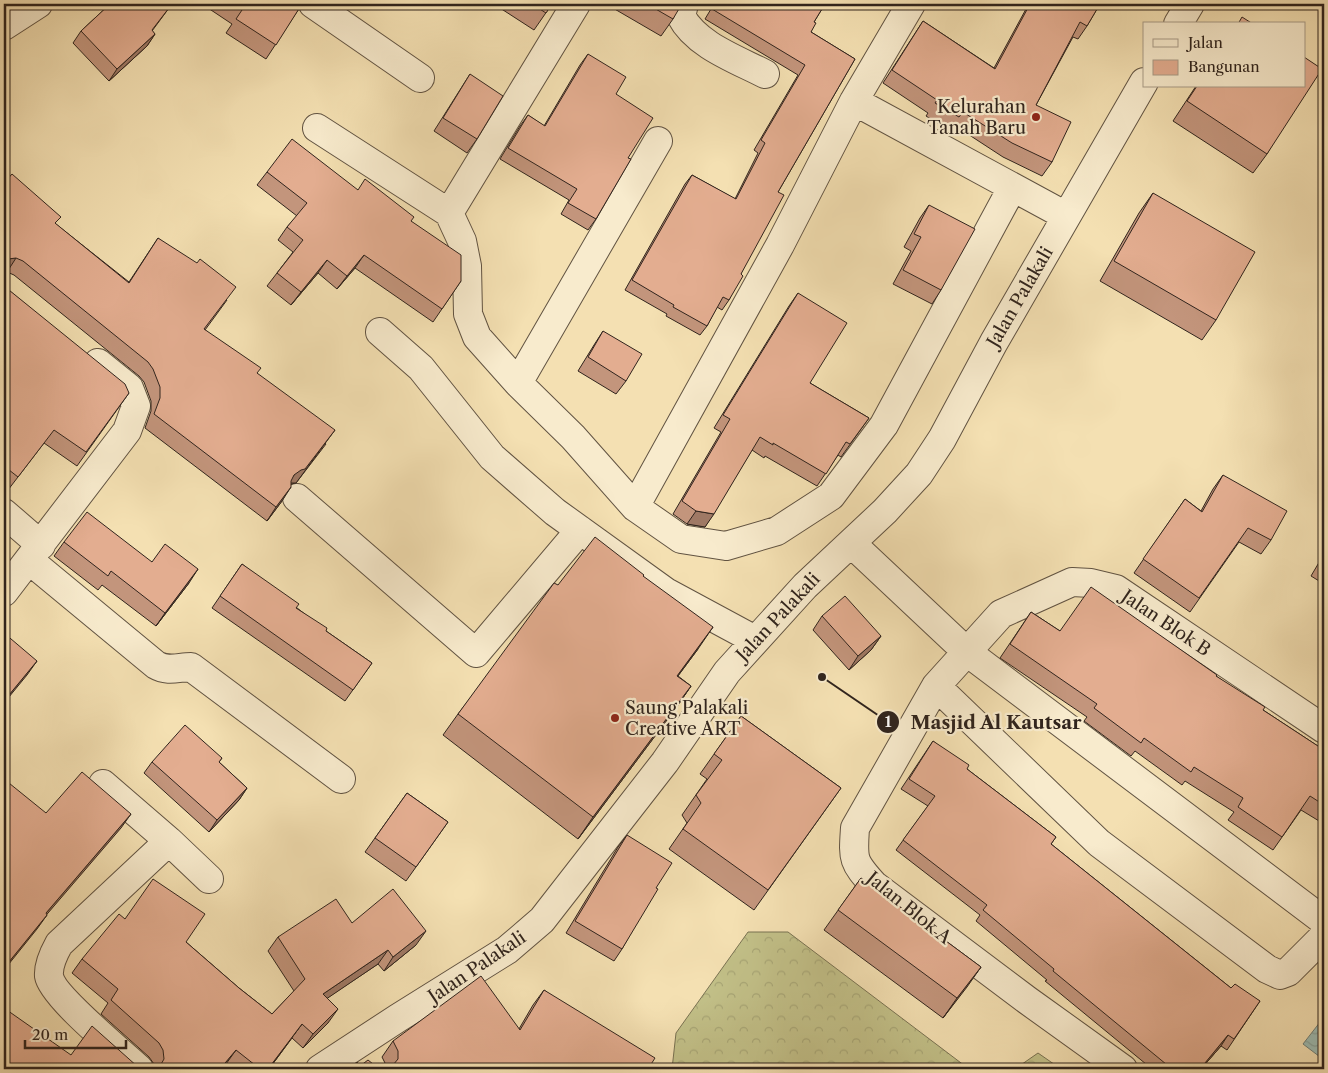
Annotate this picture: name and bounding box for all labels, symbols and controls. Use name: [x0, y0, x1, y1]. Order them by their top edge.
legend: [1143, 22, 1306, 88]
text: Jalan: [1186, 33, 1223, 52]
text: Bangunan: [1188, 57, 1260, 76]
place label: Kelurahan Tanah Baru: [927, 96, 1026, 139]
marker: Kelurahan Tanah Baru: [1030, 111, 1042, 123]
street label: Jalan Palakali: [981, 242, 1058, 354]
street label: Jalan Palakali: [729, 568, 825, 668]
street label: Jalan Blok B: [1115, 583, 1215, 661]
place label: Saung Palakali Creative ART: [625, 697, 749, 740]
callout: Masjid Al Kautsar: [875, 705, 1092, 739]
text: Masjid Al Kautsar: [910, 711, 1082, 734]
marker: Saung Palakali Creative ART: [609, 712, 621, 724]
text: 1: [885, 712, 892, 731]
street label: Jalan Blok A: [860, 865, 956, 949]
street label: Jalan Palakali: [422, 926, 530, 1009]
scale bar: [25, 1018, 126, 1050]
text: 20 m: [32, 1025, 68, 1044]

